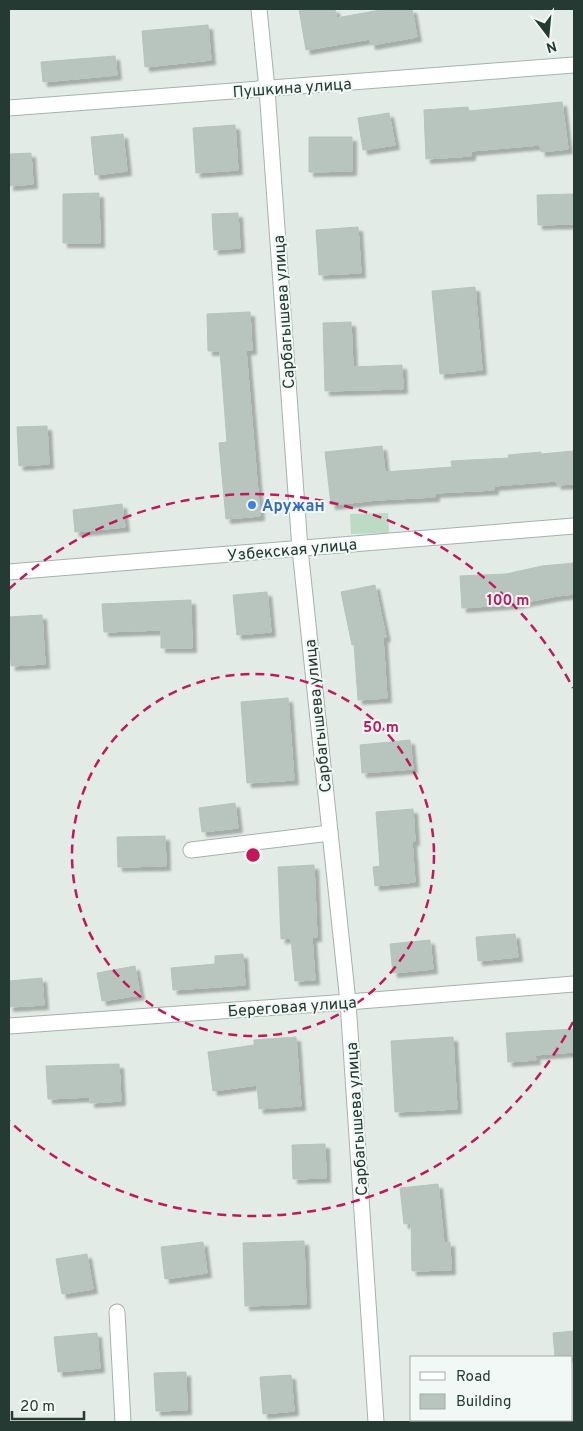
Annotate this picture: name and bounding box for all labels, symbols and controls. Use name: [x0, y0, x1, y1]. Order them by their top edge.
north arrow: [523, 10, 573, 60]
text: N: [544, 36, 558, 56]
street label: Пушкина улица: [232, 75, 352, 103]
street label: Сарбагышева улица: [270, 234, 300, 389]
place label: Аружан: [262, 497, 325, 517]
marker: Аружан: [246, 499, 258, 511]
street label: Узбекская улица: [226, 535, 358, 567]
text: 100 m: [487, 592, 529, 611]
street label: Сарбагышева улица: [301, 638, 337, 793]
text: 50 m: [363, 719, 399, 738]
centre of rings: [244, 846, 262, 864]
street label: Береговая улица: [227, 994, 357, 1022]
street label: Сарбагышева улица: [343, 1041, 373, 1196]
legend: [410, 1356, 573, 1421]
text: Road: [456, 1368, 491, 1387]
scale bar: [12, 1388, 85, 1420]
text: Building: [456, 1393, 511, 1412]
text: 20 m: [20, 1398, 55, 1417]

